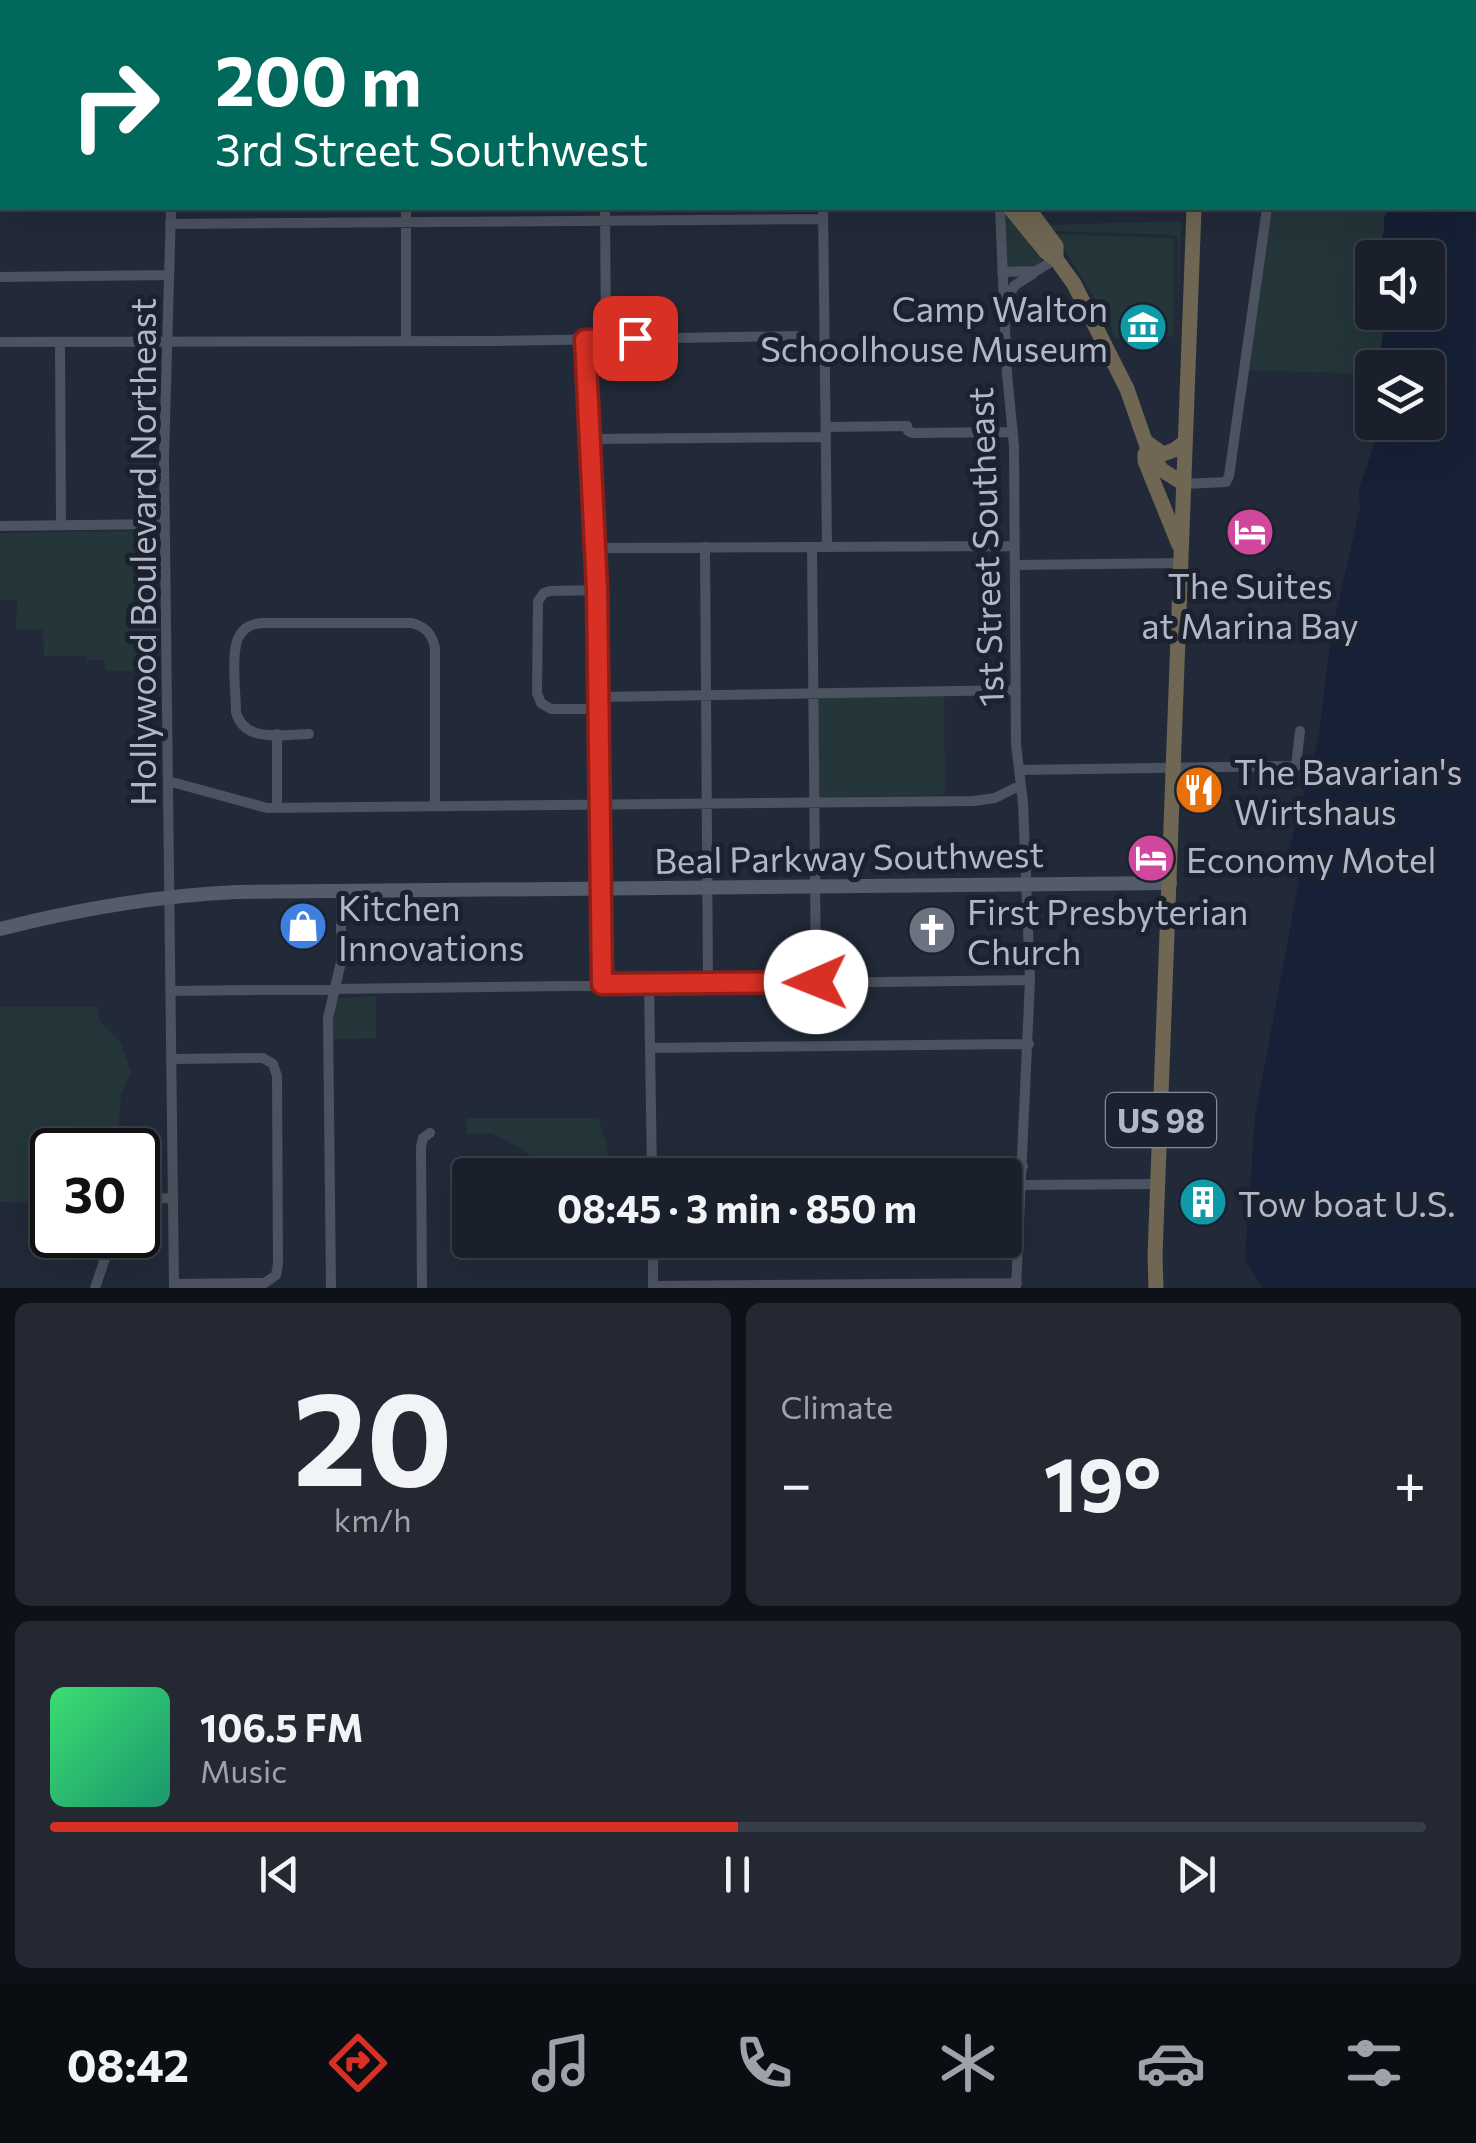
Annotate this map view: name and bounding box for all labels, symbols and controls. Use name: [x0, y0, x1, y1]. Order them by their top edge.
text: 200 m: [215, 35, 422, 120]
icon: right: [50, 40, 180, 170]
text: 3rd Street Southwest: [215, 120, 648, 175]
map controls: [1355, 240, 1445, 440]
button: sound: [1355, 240, 1445, 330]
place label: Camp Walton Schoolhouse Museum: [760, 286, 1108, 369]
pin: [593, 296, 678, 381]
street label: Hollywood Boulevard Northeast: [120, 298, 163, 806]
museum icon: Camp Walton Schoolhouse Museum: [1117, 301, 1169, 353]
icon: arrive: [608, 311, 663, 366]
button: layers: [1355, 350, 1445, 440]
street label: 1st Street Southeast: [957, 386, 1011, 708]
hotel icon: The Suites at Marina Bay: [1224, 506, 1276, 558]
place label: The Suites at Marina Bay: [1141, 563, 1359, 646]
place label: The Bavarian's Wirtshaus: [1234, 749, 1462, 832]
restaurant icon: The Bavarian's Wirtshaus: [1173, 764, 1225, 816]
street label: Beal Parkway Southwest: [654, 831, 1044, 881]
hotel icon: Economy Motel: [1125, 832, 1177, 884]
place label: Economy Motel: [1186, 837, 1436, 880]
place label: Kitchen Innovations: [338, 885, 524, 968]
place label: First Presbyterian Church: [967, 889, 1248, 972]
shop icon: Kitchen Innovations: [277, 900, 329, 952]
church icon: First Presbyterian Church: [906, 904, 958, 956]
position arrow: [764, 930, 868, 1034]
road number: US 98: [1106, 1093, 1216, 1147]
speed limit sign: 30: [30, 1128, 160, 1258]
building icon: Tow boat U.S.: [1177, 1176, 1229, 1228]
place label: Tow boat U.S.: [1238, 1181, 1456, 1224]
text: 08:45 · 3 min · 850 m: [557, 1184, 917, 1231]
text: 20: [293, 1354, 453, 1513]
text: Climate: [781, 1386, 893, 1426]
text: 19°: [1044, 1436, 1162, 1527]
text: −: [781, 1448, 812, 1515]
text: +: [1394, 1448, 1426, 1515]
text: km/h: [334, 1499, 412, 1539]
text: 106.5 FM: [200, 1703, 363, 1750]
text: Music: [200, 1750, 287, 1790]
icon: previous: [252, 1847, 307, 1902]
icon: pause: [710, 1847, 765, 1902]
icon: next: [1169, 1847, 1224, 1902]
icon: directions: [323, 2028, 393, 2098]
icon: music: [526, 2028, 596, 2098]
icon: phone: [729, 2028, 799, 2098]
icon: climate: [933, 2028, 1003, 2098]
icon: car: [1136, 2028, 1206, 2098]
icon: filters: [1339, 2028, 1409, 2098]
text: 08:42: [67, 2036, 189, 2091]

